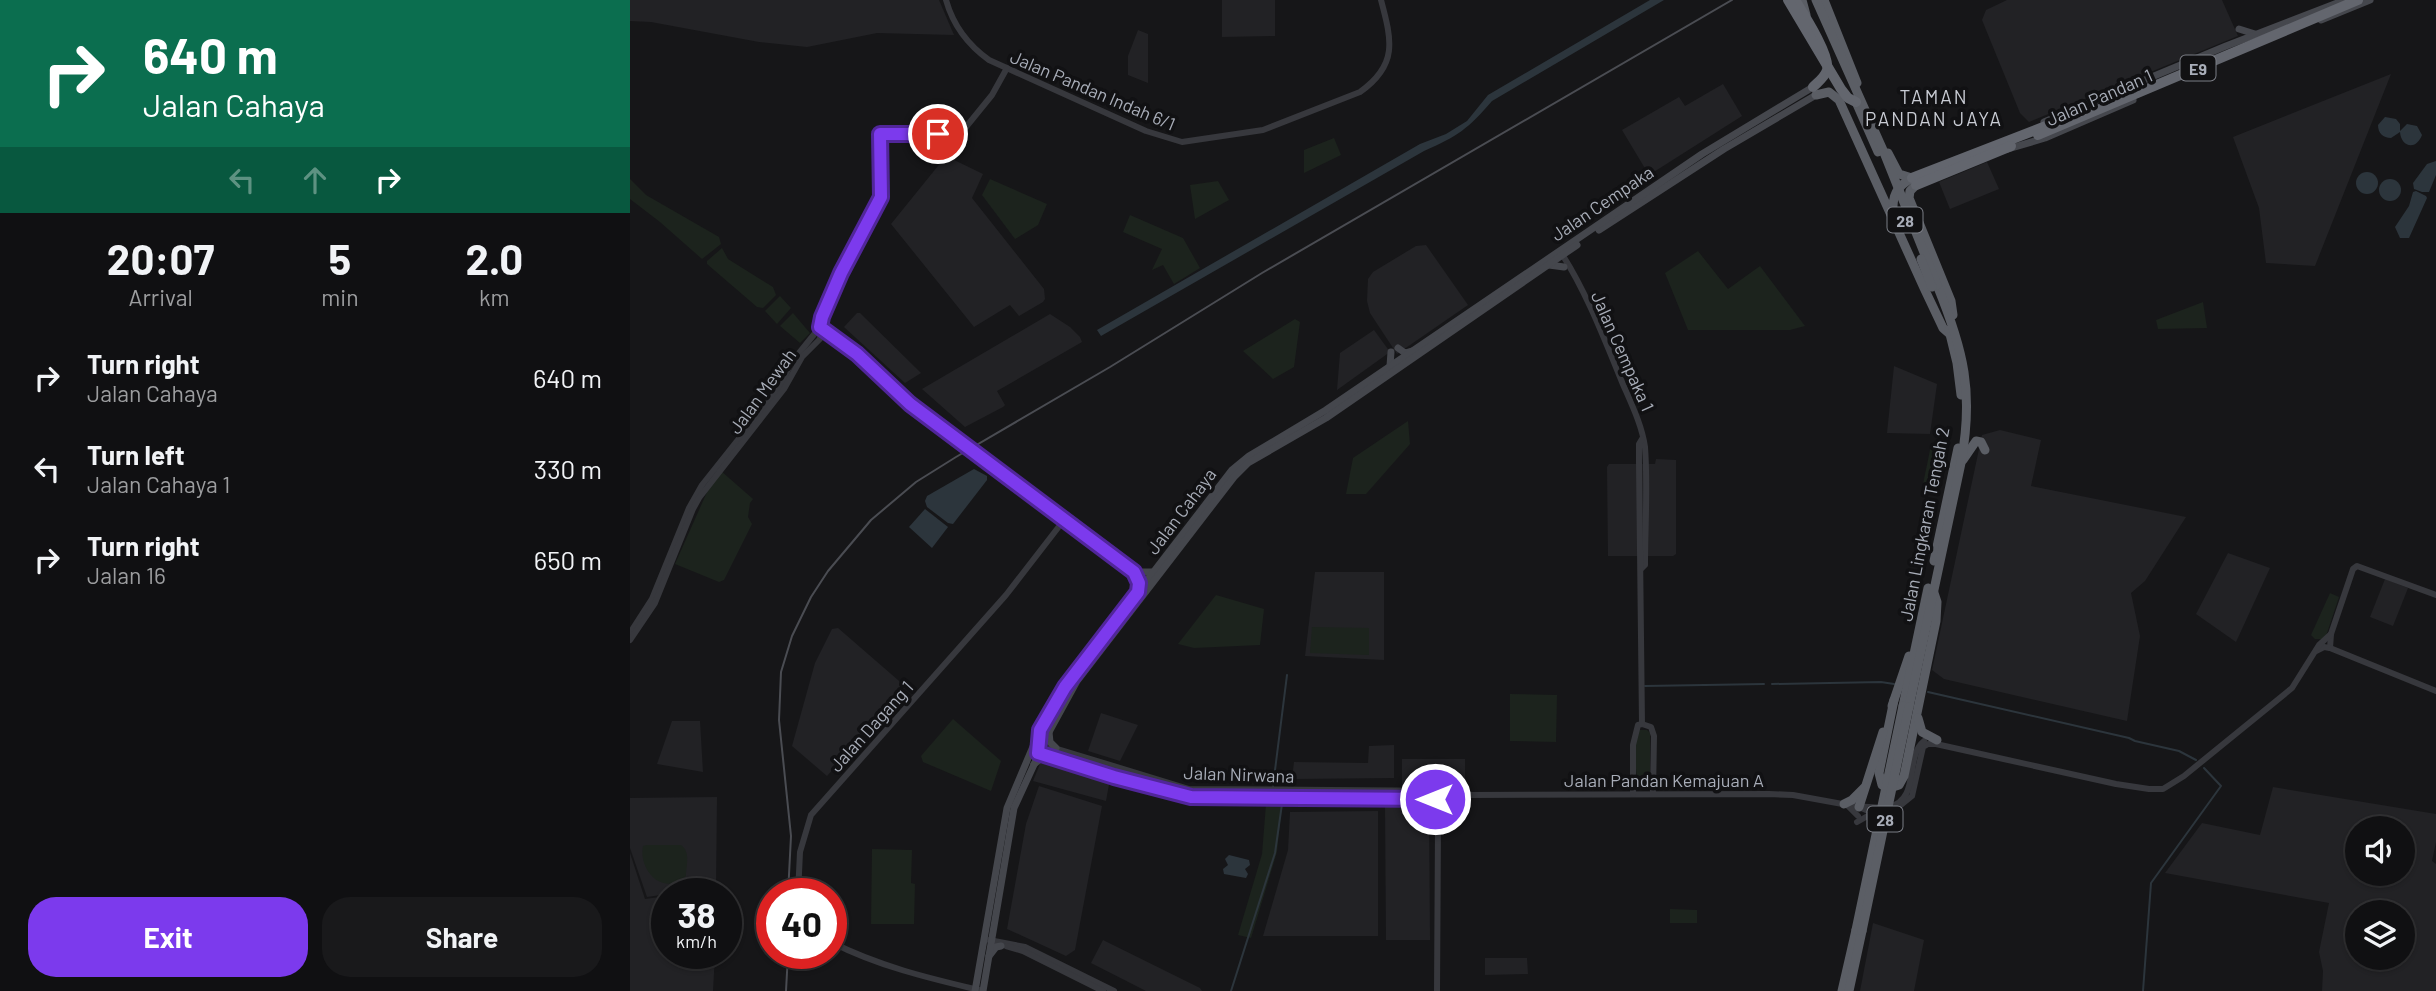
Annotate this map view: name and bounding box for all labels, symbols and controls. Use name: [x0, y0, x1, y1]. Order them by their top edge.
text: 640 m: [143, 25, 278, 84]
icon: right: [28, 28, 119, 119]
street label: Jalan Pandan Indah 6/1: [1007, 45, 1179, 135]
road number: E9: [2180, 55, 2216, 80]
street label: Jalan Pandan 1: [2042, 64, 2156, 130]
text: Jalan Cahaya: [143, 85, 325, 123]
district label: TAMAN PANDAN JAYA: [1865, 85, 2003, 130]
pin: [908, 104, 968, 164]
icon: arrive: [919, 115, 957, 153]
icon: left: [223, 161, 261, 199]
icon: ahead: [296, 161, 334, 199]
icon: right: [369, 161, 407, 199]
street label: Jalan Cempaka: [1547, 161, 1657, 245]
road number: 28: [1888, 208, 1922, 232]
text: 20:07: [107, 233, 214, 283]
text: 5: [329, 233, 351, 283]
text: 2.0: [465, 233, 523, 283]
text: Arrival: [128, 283, 193, 311]
text: min: [321, 283, 359, 311]
text: km: [479, 283, 510, 311]
street label: Jalan Cempaka 1: [1587, 288, 1659, 414]
street label: Jalan Mewah: [724, 344, 800, 438]
text: Turn right: [87, 348, 200, 379]
icon: right: [28, 359, 66, 397]
text: 640 m: [533, 362, 602, 393]
text: Jalan Cahaya: [87, 379, 218, 407]
street label: Jalan Lingkaran Tengah 2: [1894, 425, 1954, 623]
text: Turn left: [87, 439, 185, 470]
icon: left: [28, 450, 66, 488]
text: 330 m: [534, 453, 602, 484]
street label: Jalan Cahaya: [1141, 464, 1221, 558]
text: Jalan Cahaya 1: [87, 470, 230, 498]
text: Turn right: [87, 530, 200, 561]
icon: right: [28, 541, 66, 579]
text: 650 m: [534, 544, 602, 575]
text: Jalan 16: [87, 561, 166, 589]
street label: Jalan Dagang 1: [825, 676, 917, 776]
street label: Jalan Nirwana: [1183, 761, 1295, 787]
position arrow: [1398, 762, 1472, 836]
street label: Jalan Pandan Kemajuan A: [1564, 769, 1764, 791]
road number: 28: [1868, 806, 1902, 832]
map controls: [2345, 816, 2415, 970]
button: sound: [2345, 816, 2415, 886]
speed limit sign: 40: [756, 878, 847, 969]
text: 38: [678, 893, 715, 935]
button: Exit: [28, 897, 308, 977]
button: Share: [322, 897, 602, 977]
button: layers: [2345, 900, 2415, 970]
text: km/h: [676, 930, 717, 952]

